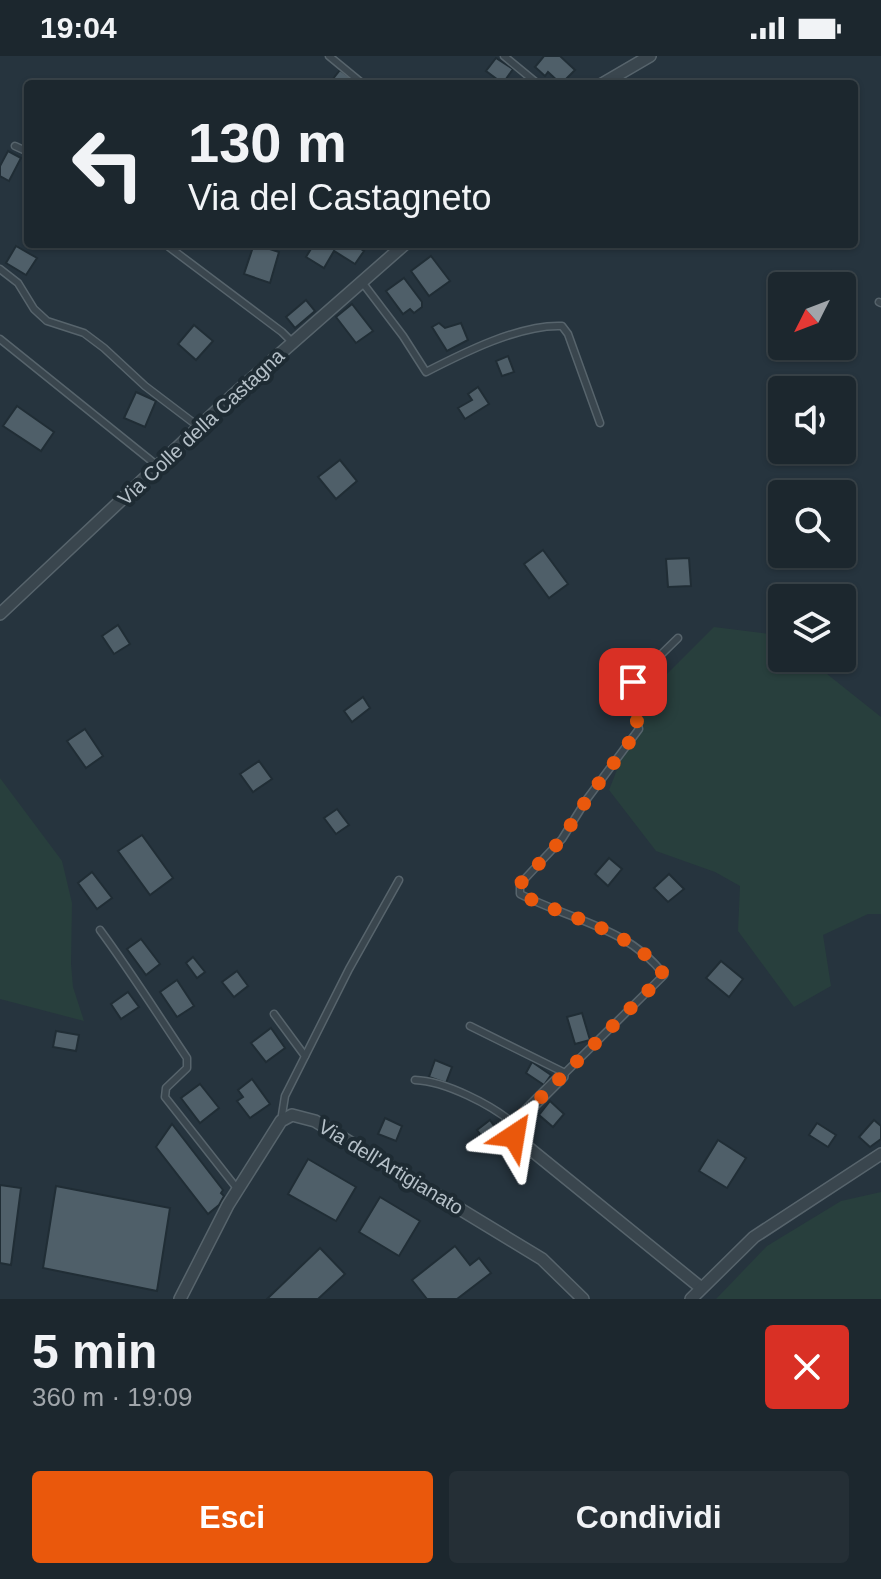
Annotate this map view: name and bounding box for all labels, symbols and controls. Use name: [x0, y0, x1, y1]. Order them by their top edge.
text: 19:04: [40, 11, 117, 44]
text: 130 m: [188, 111, 347, 174]
icon: left: [56, 112, 160, 216]
text: Via del Castagneto: [188, 177, 492, 218]
north arrow: [768, 272, 856, 360]
map controls: [768, 272, 856, 672]
street label: Via Colle della Castagna: [114, 344, 289, 510]
button: sound: [768, 376, 856, 464]
button: search: [768, 480, 856, 568]
button: layers: [768, 584, 856, 672]
pin: [599, 648, 667, 716]
icon: arrive: [611, 660, 655, 704]
position arrow: [472, 1094, 556, 1178]
street label: Via dell'Artigianato: [315, 1115, 467, 1219]
text: 5 min: [32, 1325, 157, 1378]
button: close: [765, 1325, 849, 1409]
text: 360 m · 19:09: [32, 1382, 192, 1412]
button: Esci: [32, 1471, 433, 1563]
button: Condividi: [449, 1471, 849, 1563]

